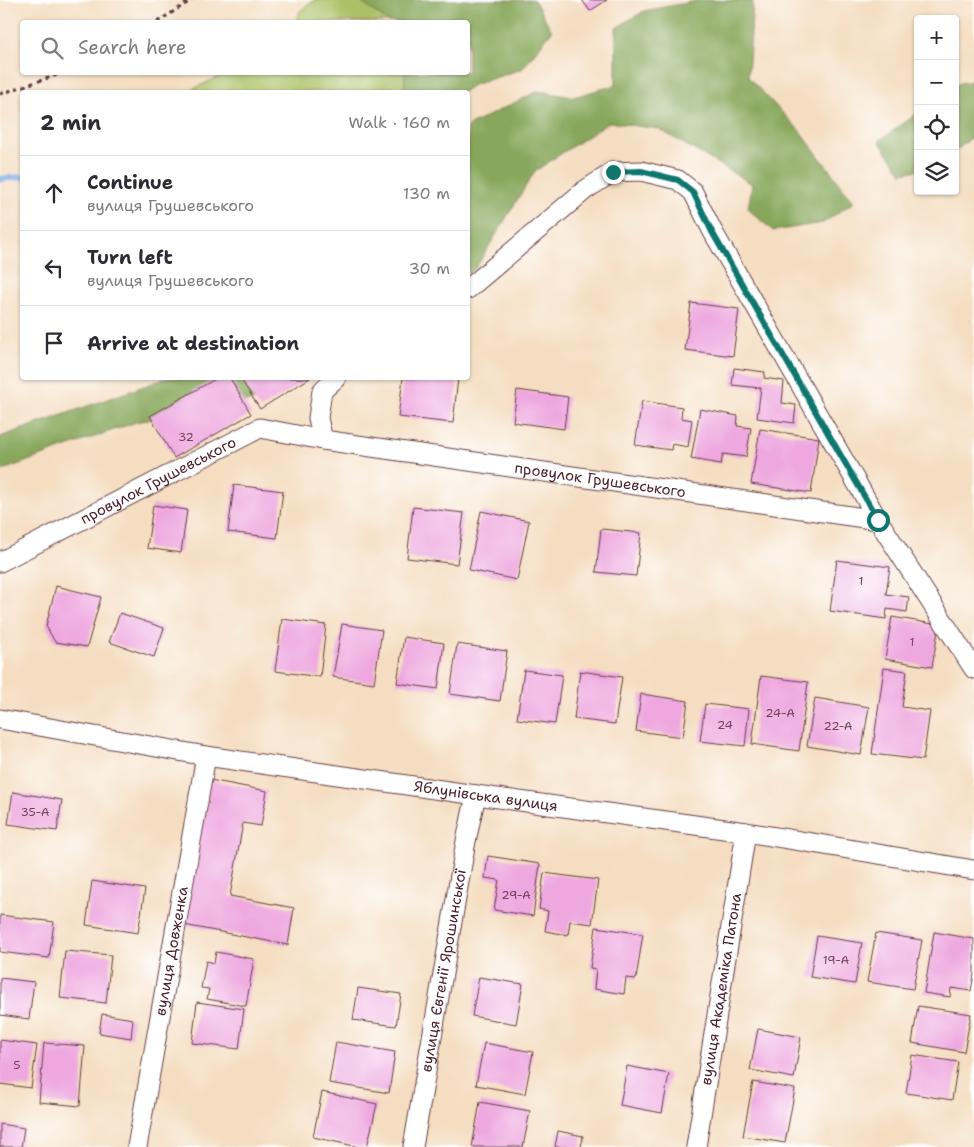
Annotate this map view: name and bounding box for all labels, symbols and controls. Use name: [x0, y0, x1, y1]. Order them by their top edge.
map controls: [914, 15, 959, 195]
button: +: [914, 15, 959, 60]
search box: [20, 20, 470, 75]
icon: search: [38, 34, 66, 62]
text: Search here: [78, 35, 187, 60]
button: −: [914, 60, 959, 105]
button: locate: [914, 105, 959, 150]
text: 2 min: [40, 109, 101, 137]
text: Walk · 160 m: [349, 112, 450, 133]
button: layers: [914, 150, 959, 195]
route end: [602, 161, 625, 184]
text: Continue: [87, 170, 173, 195]
icon: ahead: [40, 179, 68, 207]
text: 130 m: [403, 183, 450, 204]
text: вулиця Грушевського: [87, 195, 254, 216]
text: Turn left: [87, 245, 173, 270]
icon: left: [40, 254, 68, 282]
text: 30 m: [409, 258, 450, 279]
text: вулиця Грушевського: [87, 270, 254, 291]
icon: arrive: [40, 329, 68, 357]
text: Arrive at destination: [87, 331, 299, 356]
house number: 32: [178, 429, 194, 445]
street label: провулок Грушевського: [77, 432, 240, 529]
street label: провулок Грушевського: [513, 458, 687, 502]
route start: [867, 509, 890, 532]
house number: 1: [858, 573, 864, 589]
house number: 1: [909, 634, 915, 650]
house number: 24-А: [765, 705, 795, 721]
house number: 24: [717, 717, 733, 733]
house number: 22-А: [823, 718, 853, 734]
street label: Яблунівська вулиця: [413, 776, 559, 816]
house number: 35-А: [20, 804, 50, 820]
street label: вулиця Євгенії Ярошинської: [416, 867, 471, 1074]
street label: вулиця Довженка: [150, 884, 193, 1017]
house number: 29-А: [501, 887, 531, 903]
street label: вулиця Академіка Патона: [696, 891, 746, 1087]
house number: 19-А: [823, 952, 849, 968]
house number: 5: [13, 1057, 21, 1073]

